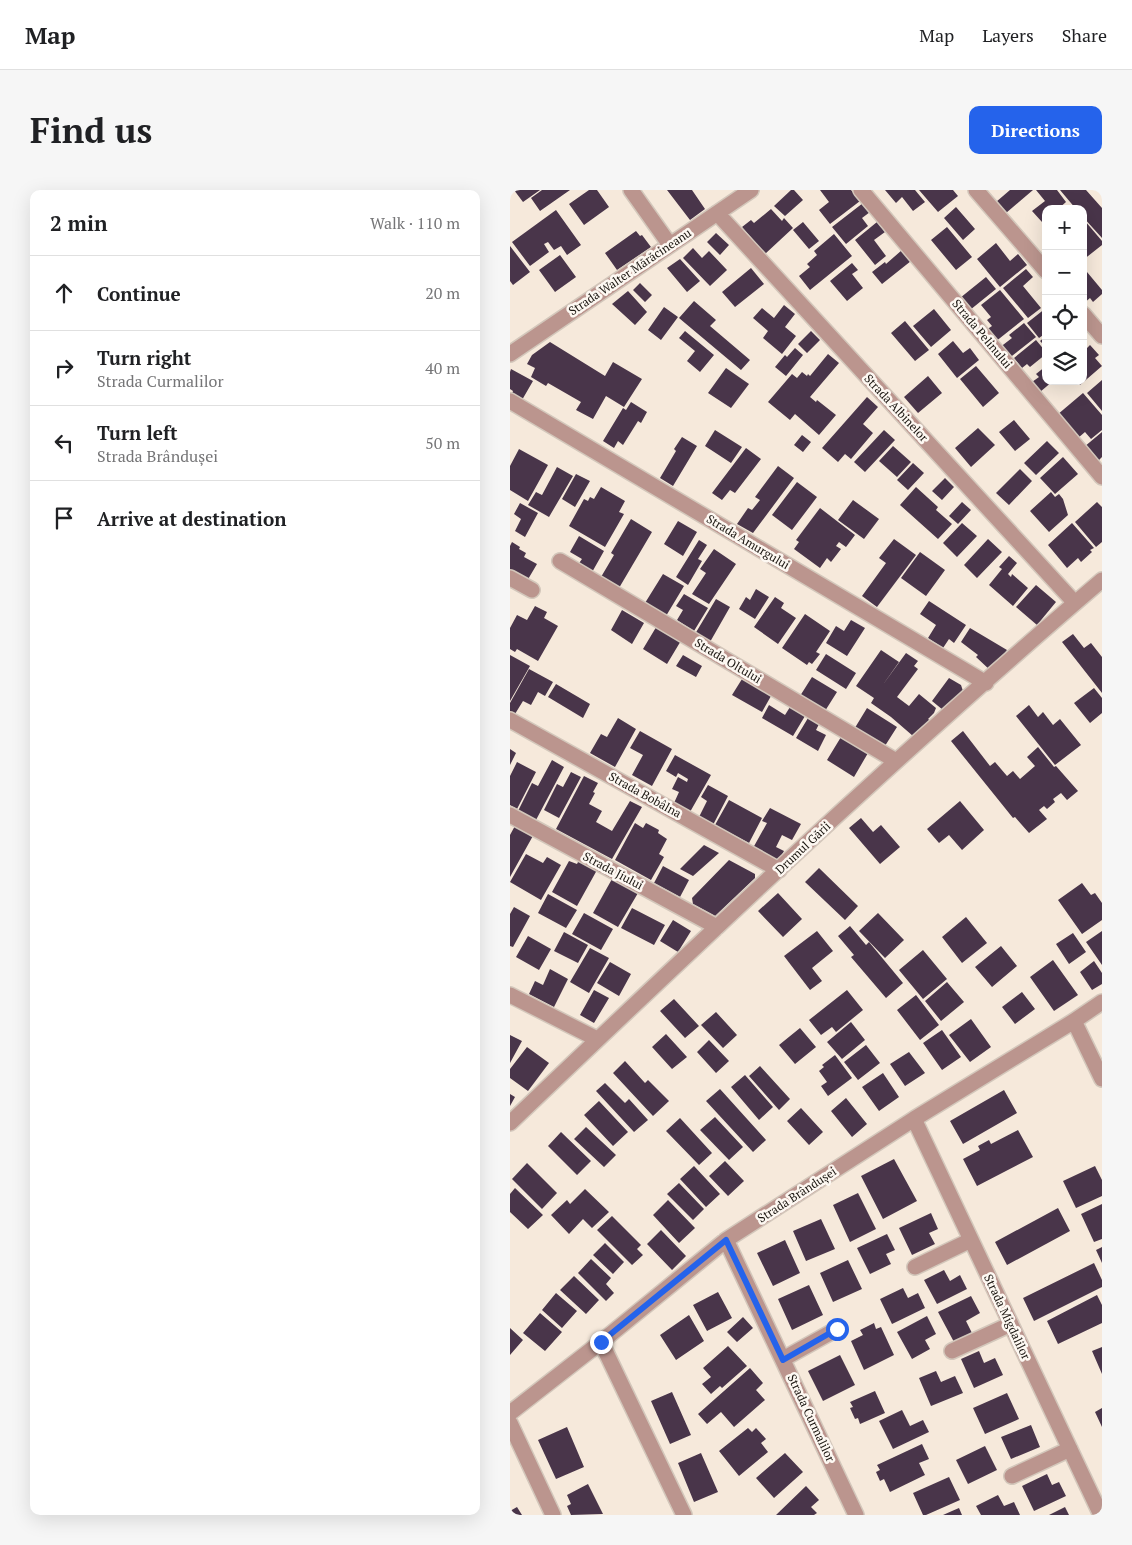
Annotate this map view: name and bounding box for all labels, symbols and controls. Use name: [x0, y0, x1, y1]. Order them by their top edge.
text: Map: [25, 19, 75, 51]
text: Map: [919, 23, 954, 47]
text: Layers: [982, 23, 1034, 47]
text: Share: [1062, 23, 1107, 47]
button: Directions: [969, 106, 1102, 154]
text: Find us: [30, 107, 152, 153]
map controls: [1042, 205, 1087, 385]
button: +: [1042, 205, 1087, 250]
text: 2 min: [50, 209, 107, 237]
text: Walk · 110 m: [370, 212, 460, 234]
street label: Strada Walter Mărăcineanu: [565, 225, 694, 318]
button: −: [1042, 250, 1087, 295]
icon: ahead: [50, 279, 78, 307]
text: Continue: [97, 281, 181, 306]
text: 20 m: [425, 282, 460, 304]
button: locate: [1042, 295, 1087, 340]
street label: Strada Pelinului: [949, 296, 1016, 371]
button: layers: [1042, 340, 1087, 385]
text: Turn right: [97, 345, 191, 370]
icon: right: [50, 354, 78, 382]
text: 40 m: [425, 357, 460, 379]
text: Strada Curmalilor: [97, 370, 224, 392]
street label: Strada Albinelor: [861, 371, 932, 445]
text: Turn left: [97, 420, 178, 445]
icon: left: [50, 429, 78, 457]
text: 50 m: [425, 432, 460, 454]
text: Strada Brândușei: [97, 445, 218, 467]
icon: arrive: [50, 504, 78, 532]
text: Arrive at destination: [97, 506, 286, 531]
street label: Strada Amurgului: [704, 511, 793, 572]
street label: Strada Oltului: [692, 635, 765, 687]
street label: Strada Bobâlna: [606, 768, 684, 821]
street label: Drumul Gării: [772, 818, 834, 877]
street label: Strada Jiului: [581, 848, 646, 893]
street label: Strada Brândușei: [755, 1163, 840, 1226]
street label: Strada Migdalilor: [981, 1272, 1034, 1362]
route start: [826, 1318, 849, 1341]
route end: [590, 1331, 613, 1354]
street label: Strada Curmalilor: [785, 1372, 838, 1464]

